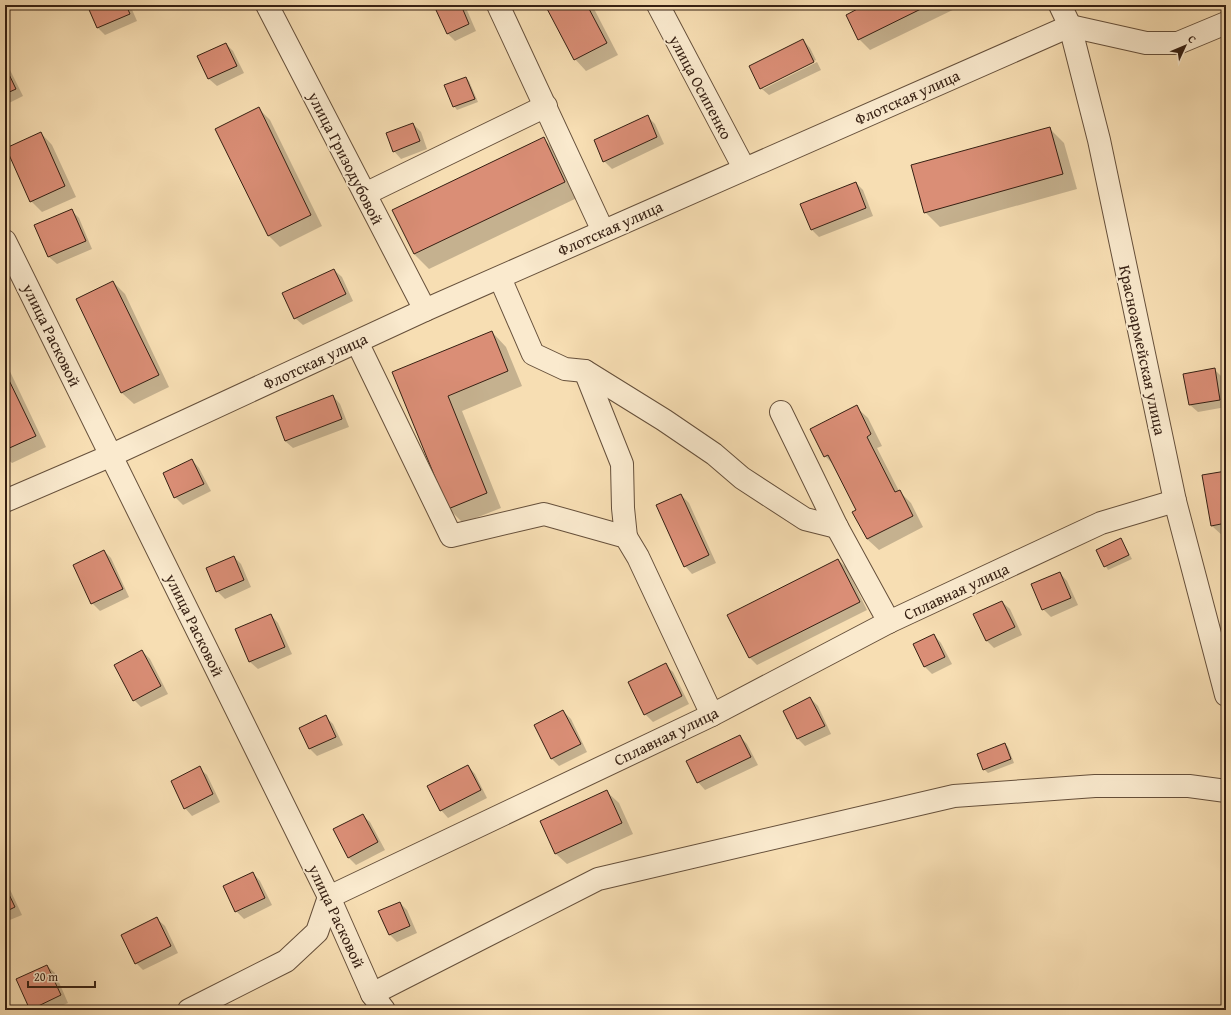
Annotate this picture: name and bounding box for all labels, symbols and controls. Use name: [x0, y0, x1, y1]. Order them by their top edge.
north arrow: [1165, 26, 1205, 66]
street label: улица Осипенко: [663, 30, 739, 144]
text: С: [1184, 31, 1200, 47]
street label: Флотская улица: [851, 63, 964, 131]
street label: улица Гризодубовой: [302, 86, 390, 229]
street label: Флотская улица: [554, 194, 667, 262]
street label: Красноармейская улица: [1113, 263, 1173, 438]
street label: улица Расковой: [16, 278, 88, 391]
street label: Флотская улица: [259, 326, 372, 396]
street label: Сплавная улица: [899, 556, 1013, 626]
street label: улица Расковой: [159, 568, 231, 681]
street label: Сплавная улица: [610, 700, 723, 772]
street label: улица Расковой: [302, 859, 372, 972]
scale bar: [28, 963, 95, 989]
text: 20 m: [34, 968, 58, 985]

